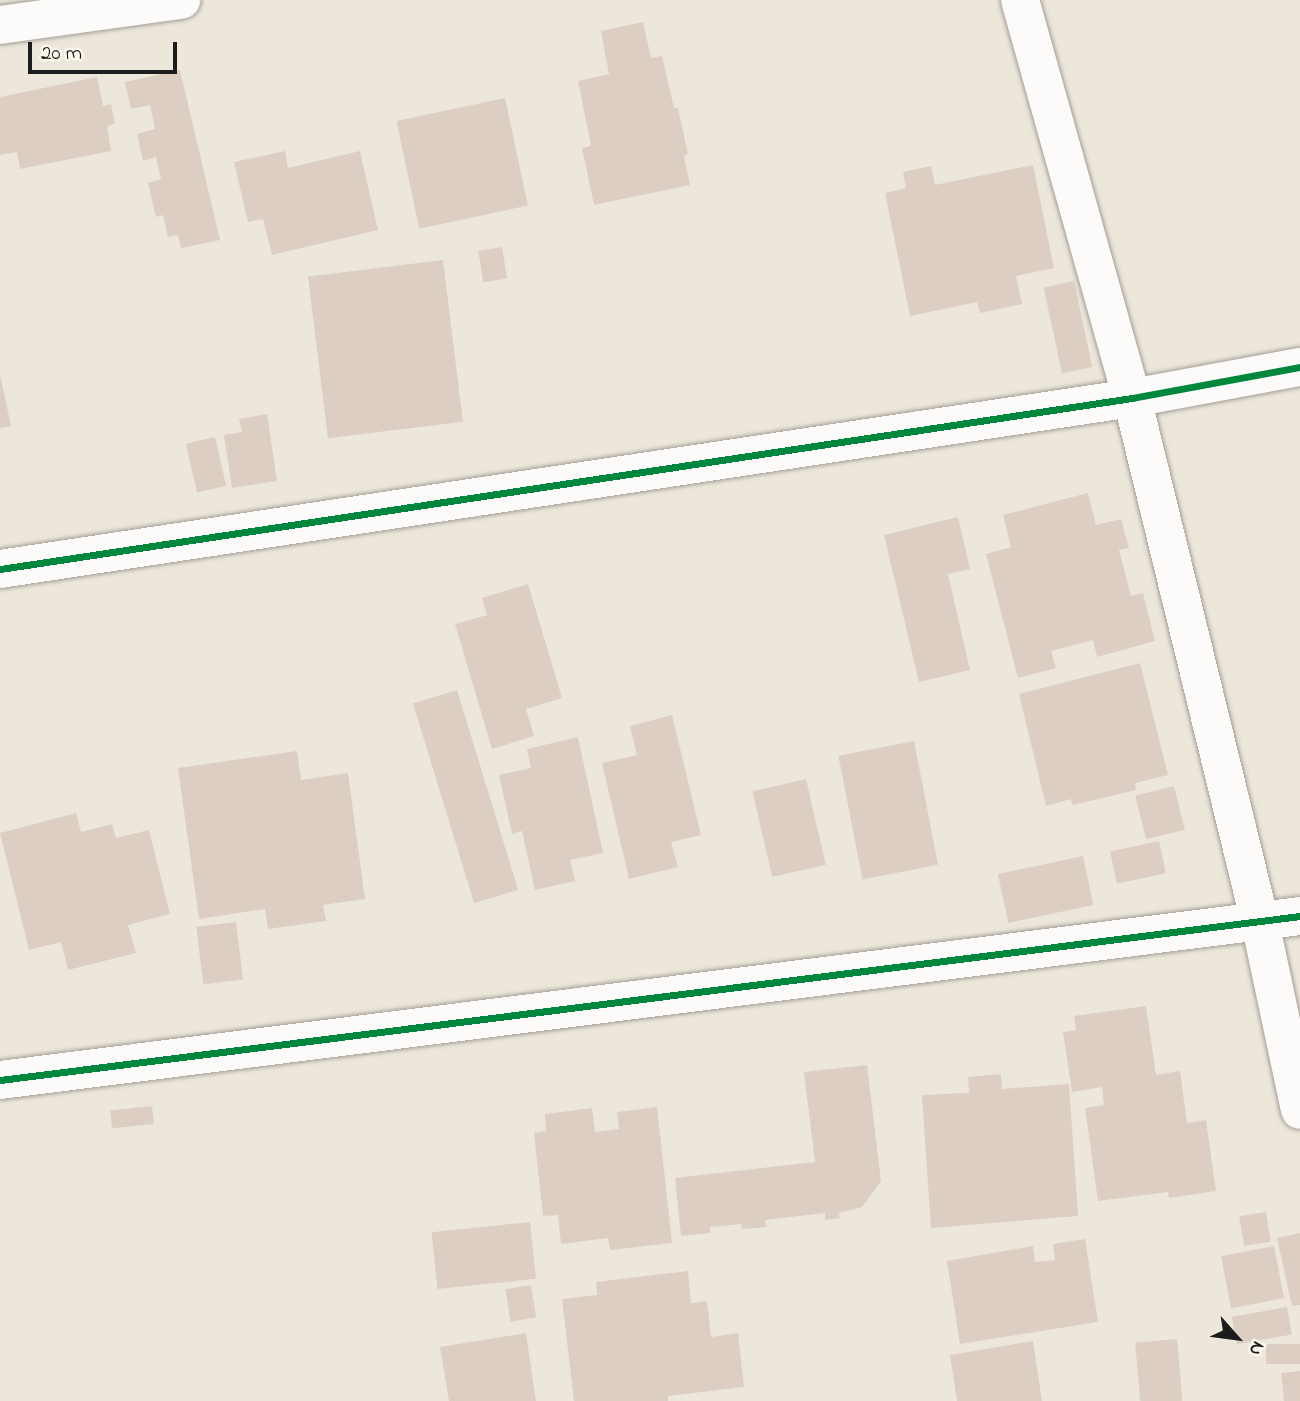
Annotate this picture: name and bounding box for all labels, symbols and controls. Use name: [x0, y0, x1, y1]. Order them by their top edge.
scale bar: [32, 28, 180, 72]
text: 20 m: [41, 39, 82, 69]
north arrow: [1202, 1303, 1272, 1373]
text: N: [1241, 1336, 1271, 1360]

